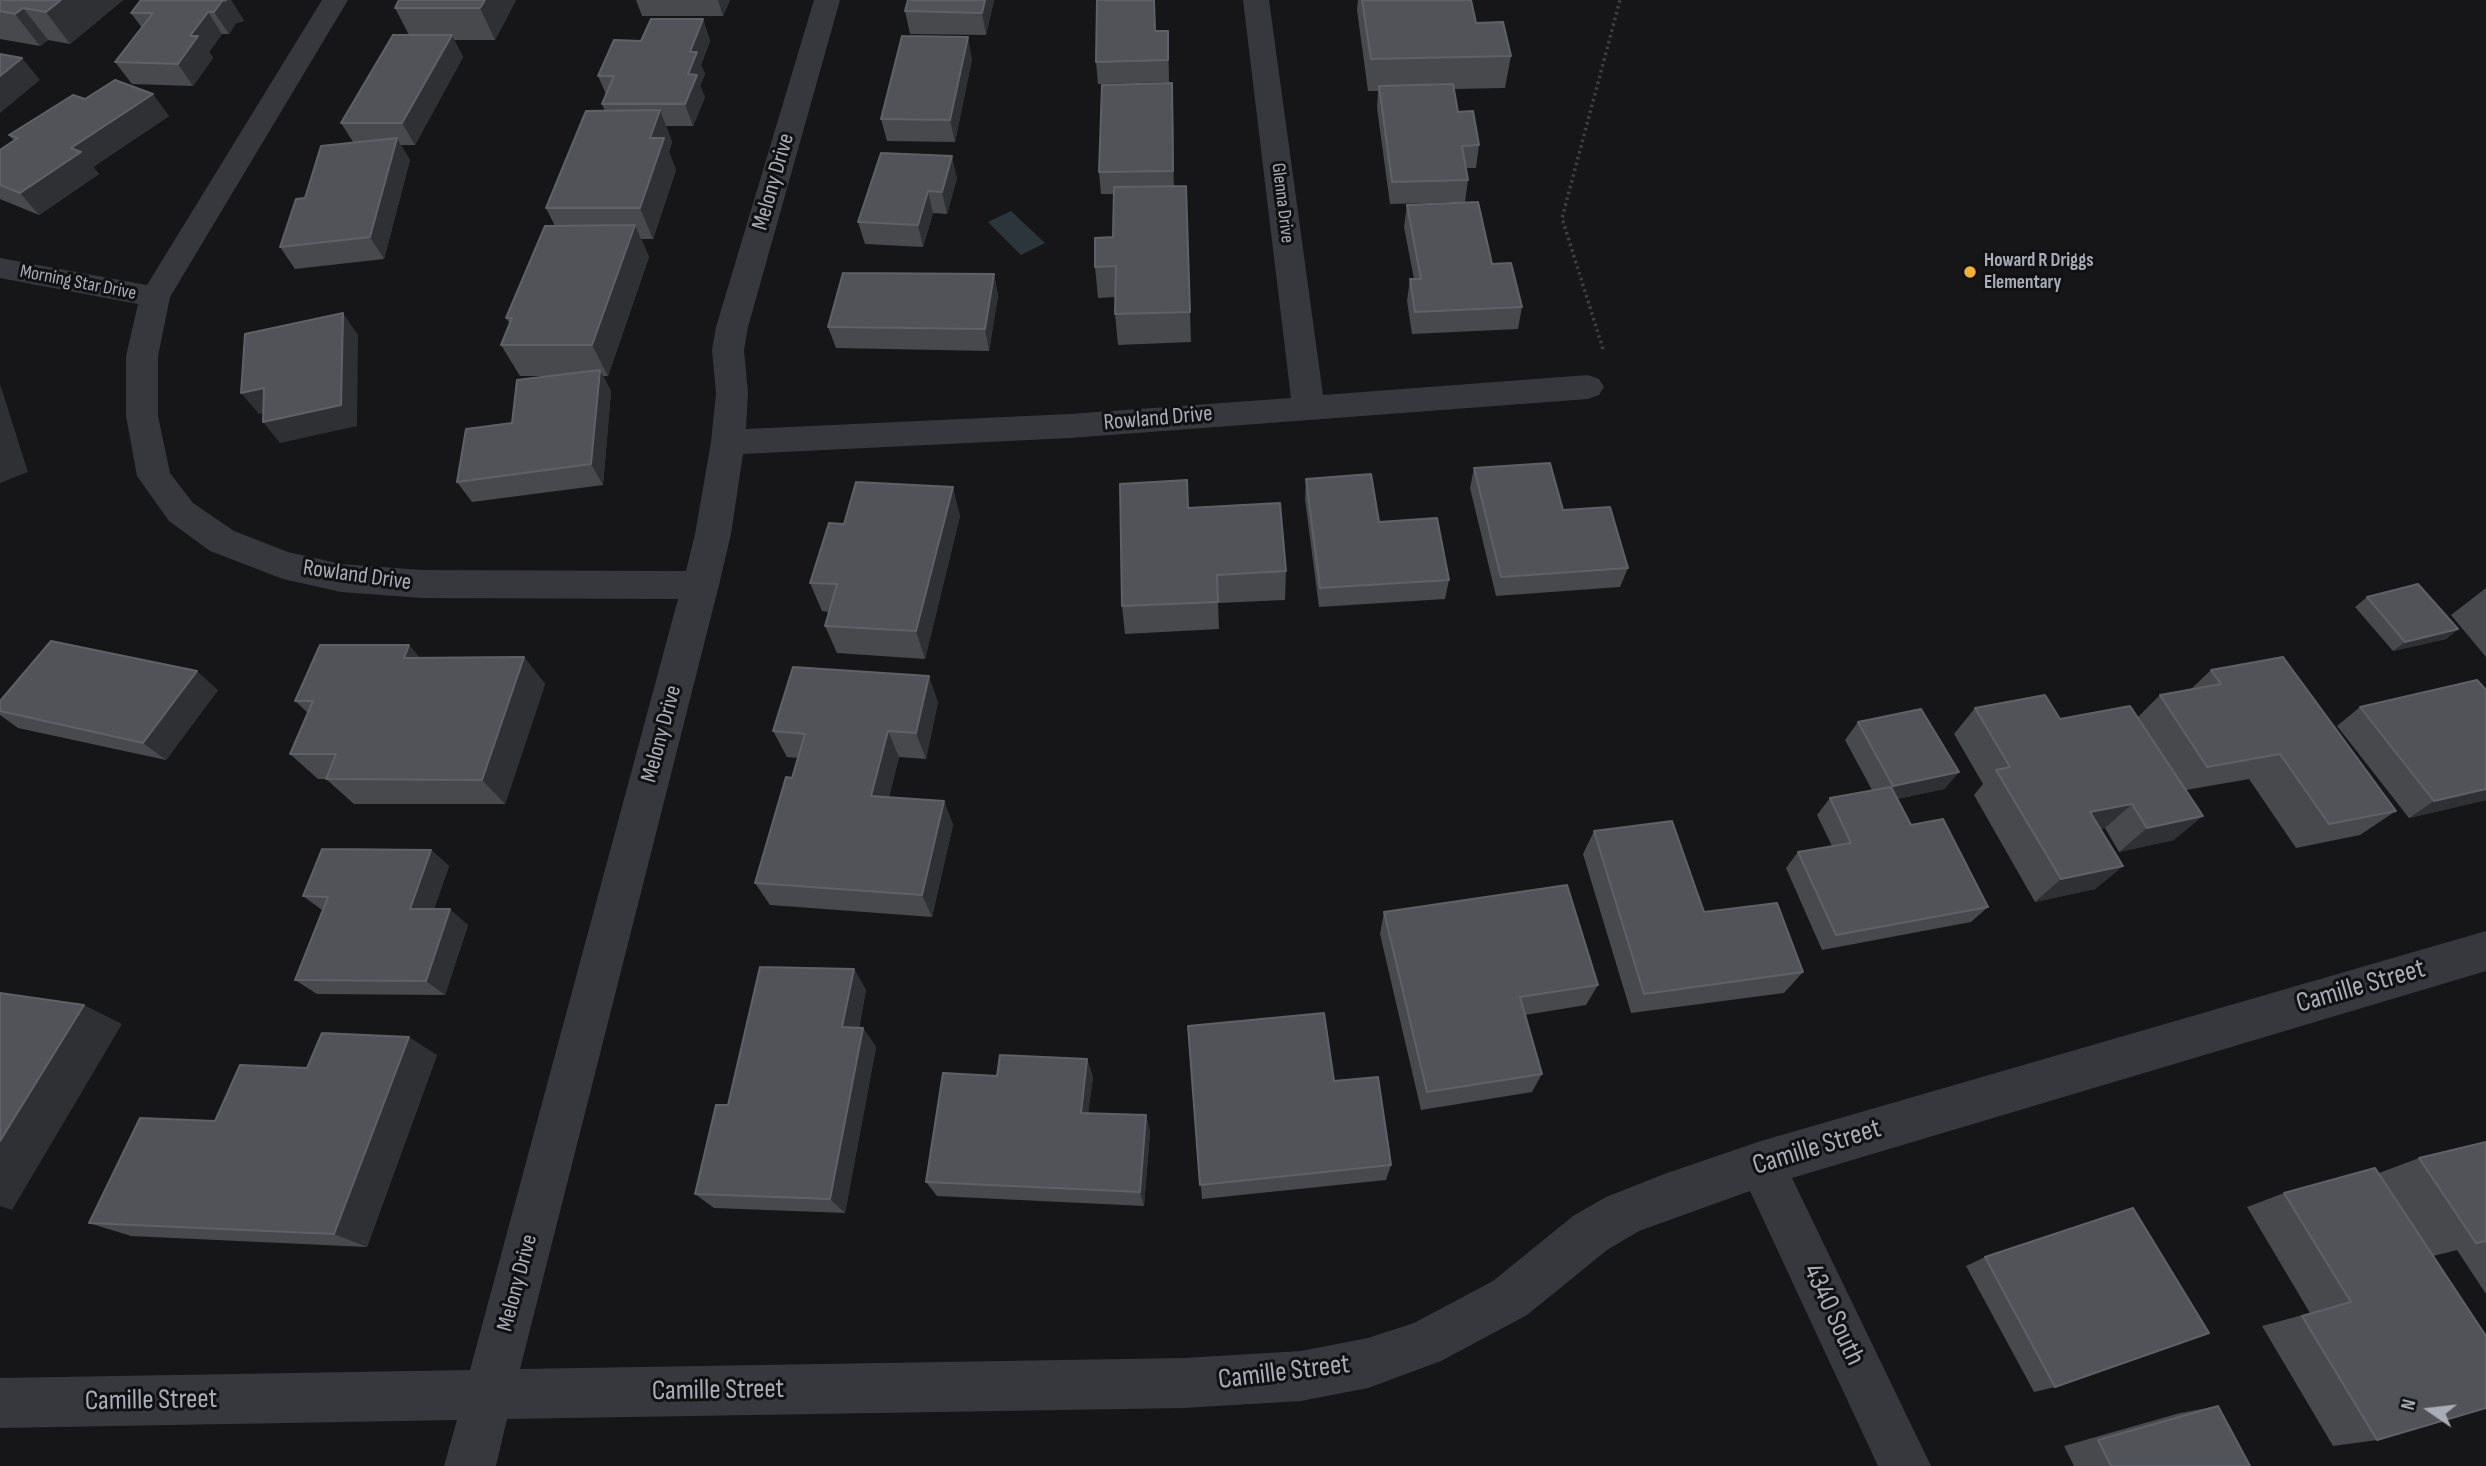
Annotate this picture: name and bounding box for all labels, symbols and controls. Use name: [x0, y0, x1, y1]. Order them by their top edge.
street label: Melony Drive: [747, 131, 801, 233]
street label: Glenna Drive: [1266, 162, 1298, 244]
place label: Howard R Driggs Elementary: [1984, 250, 2094, 294]
street label: Morning Star Drive: [18, 261, 138, 305]
marker: Howard R Driggs Elementary: [1962, 264, 1978, 280]
street label: Rowland Drive: [1102, 400, 1214, 438]
street label: Rowland Drive: [301, 555, 413, 597]
street label: Melony Drive: [636, 683, 688, 785]
street label: Camille Street: [2293, 953, 2429, 1021]
street label: Camille Street: [1749, 1113, 1885, 1183]
street label: Melony Drive: [492, 1232, 544, 1334]
street label: 4340 South: [1795, 1259, 1871, 1371]
street label: Camille Street: [1216, 1348, 1352, 1398]
street label: Camille Street: [652, 1373, 784, 1409]
north arrow: [2395, 1375, 2465, 1445]
street label: Camille Street: [85, 1383, 217, 1419]
text: N: [2397, 1397, 2422, 1413]

